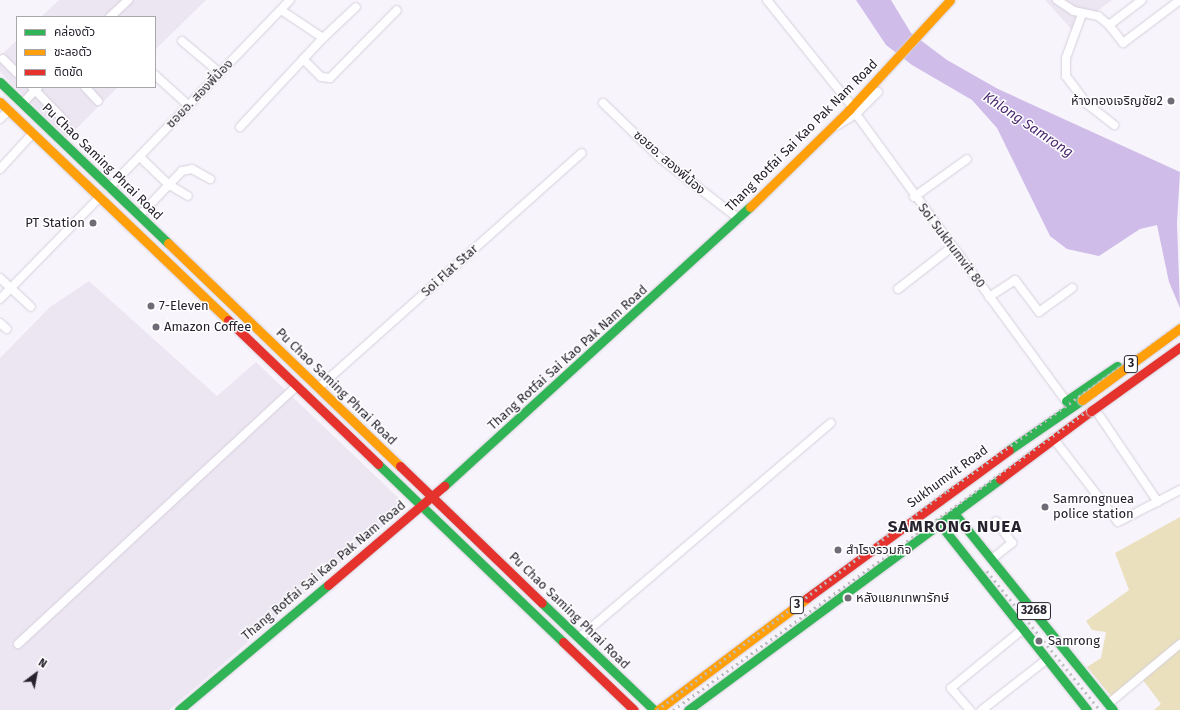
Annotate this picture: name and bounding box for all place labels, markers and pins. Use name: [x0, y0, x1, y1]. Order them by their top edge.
place label: ห้างทองเจริญชัย2: [1071, 93, 1163, 109]
marker: ห้างทองเจริญชัย2: [1166, 96, 1176, 106]
place label: PT Station: [25, 215, 85, 231]
marker: PT Station: [88, 218, 98, 228]
place label: 7-Eleven: [159, 298, 209, 314]
marker: 7-Eleven: [146, 301, 156, 311]
place label: Amazon Coffee: [164, 319, 251, 335]
marker: Amazon Coffee: [151, 322, 161, 332]
place label: Samrongnuea police station: [1053, 492, 1134, 523]
marker: Samrongnuea police station: [1040, 502, 1050, 512]
place label: สำโรงรวมกิจ: [846, 542, 911, 558]
marker: สำโรงรวมกิจ: [833, 545, 843, 555]
place label: หลังแยกเทพารักษ์: [856, 590, 949, 606]
marker: หลังแยกเทพารักษ์: [843, 593, 853, 603]
place label: Samrong: [1048, 633, 1100, 649]
marker: Samrong: [1033, 635, 1045, 647]

